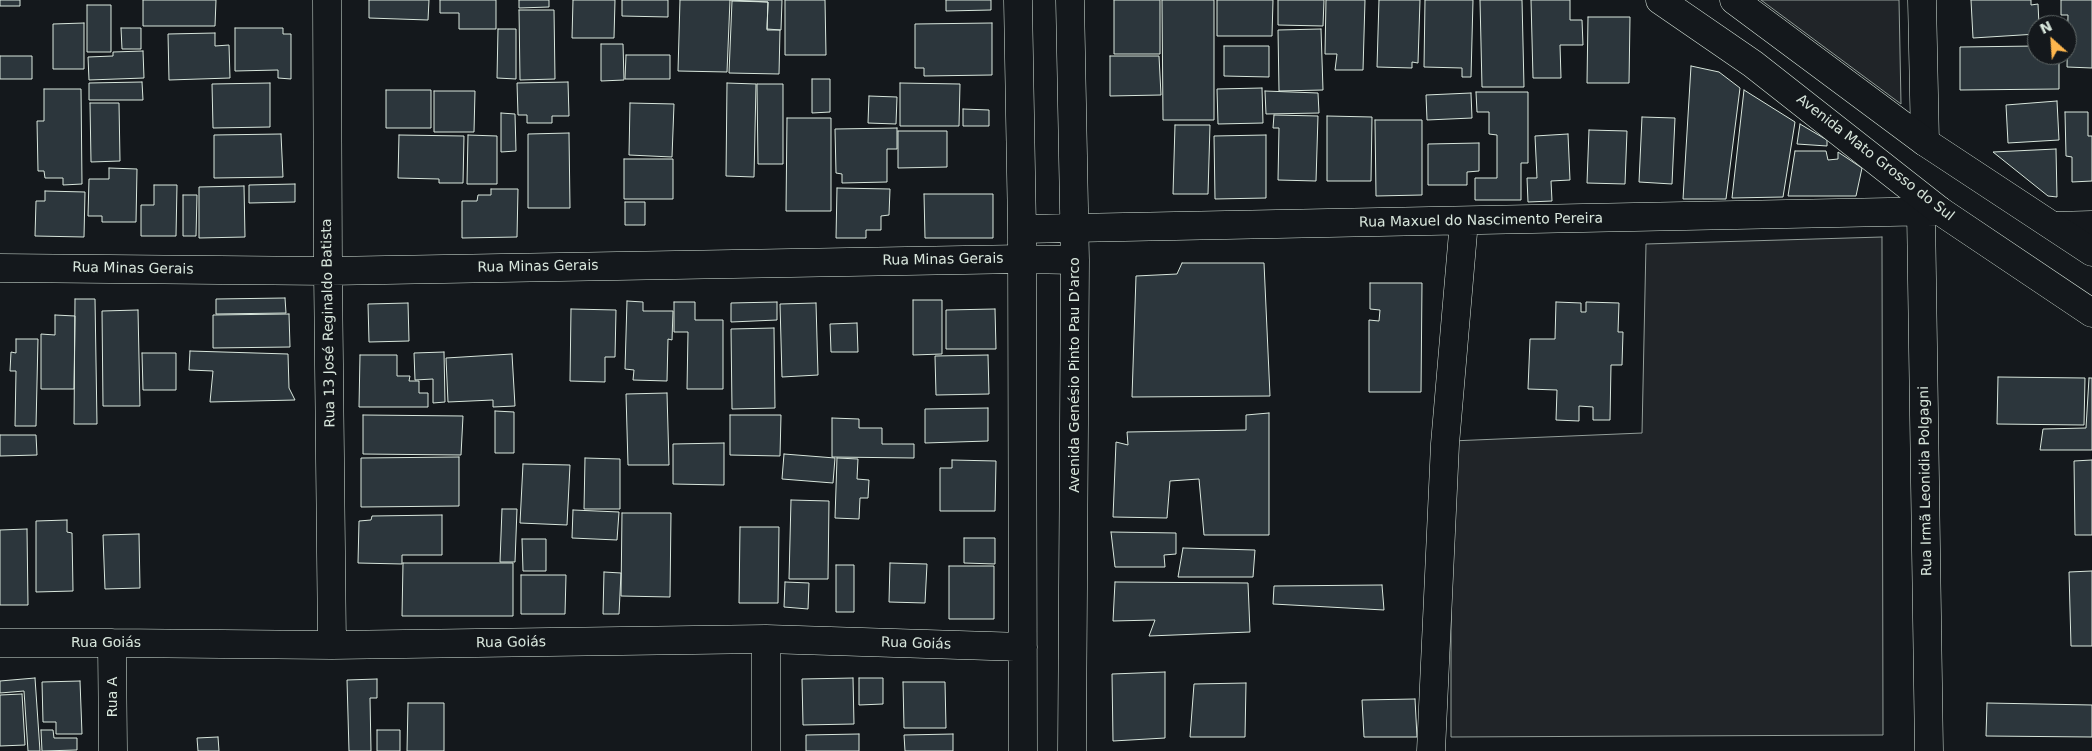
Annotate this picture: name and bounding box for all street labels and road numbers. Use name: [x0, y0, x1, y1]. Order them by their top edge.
street label: Avenida Mato Grosso do Sul: [1793, 91, 1957, 225]
street label: Rua Maxuel do Nascimento Pereira: [1359, 210, 1603, 232]
street label: Rua 13 José Reginaldo Batista: [319, 218, 339, 428]
street label: Rua Minas Gerais: [882, 251, 1004, 269]
street label: Avenida Genésio Pinto Pau D'arco: [1067, 257, 1083, 493]
street label: Rua Minas Gerais: [477, 258, 599, 276]
street label: Rua Minas Gerais: [72, 260, 194, 278]
street label: Rua Irmã Leonidia Polgagni: [1916, 386, 1936, 576]
street label: Rua Goiás: [476, 634, 546, 652]
street label: Rua Goiás: [881, 634, 951, 654]
street label: Rua Goiás: [71, 635, 141, 651]
street label: Rua A: [105, 677, 121, 717]

